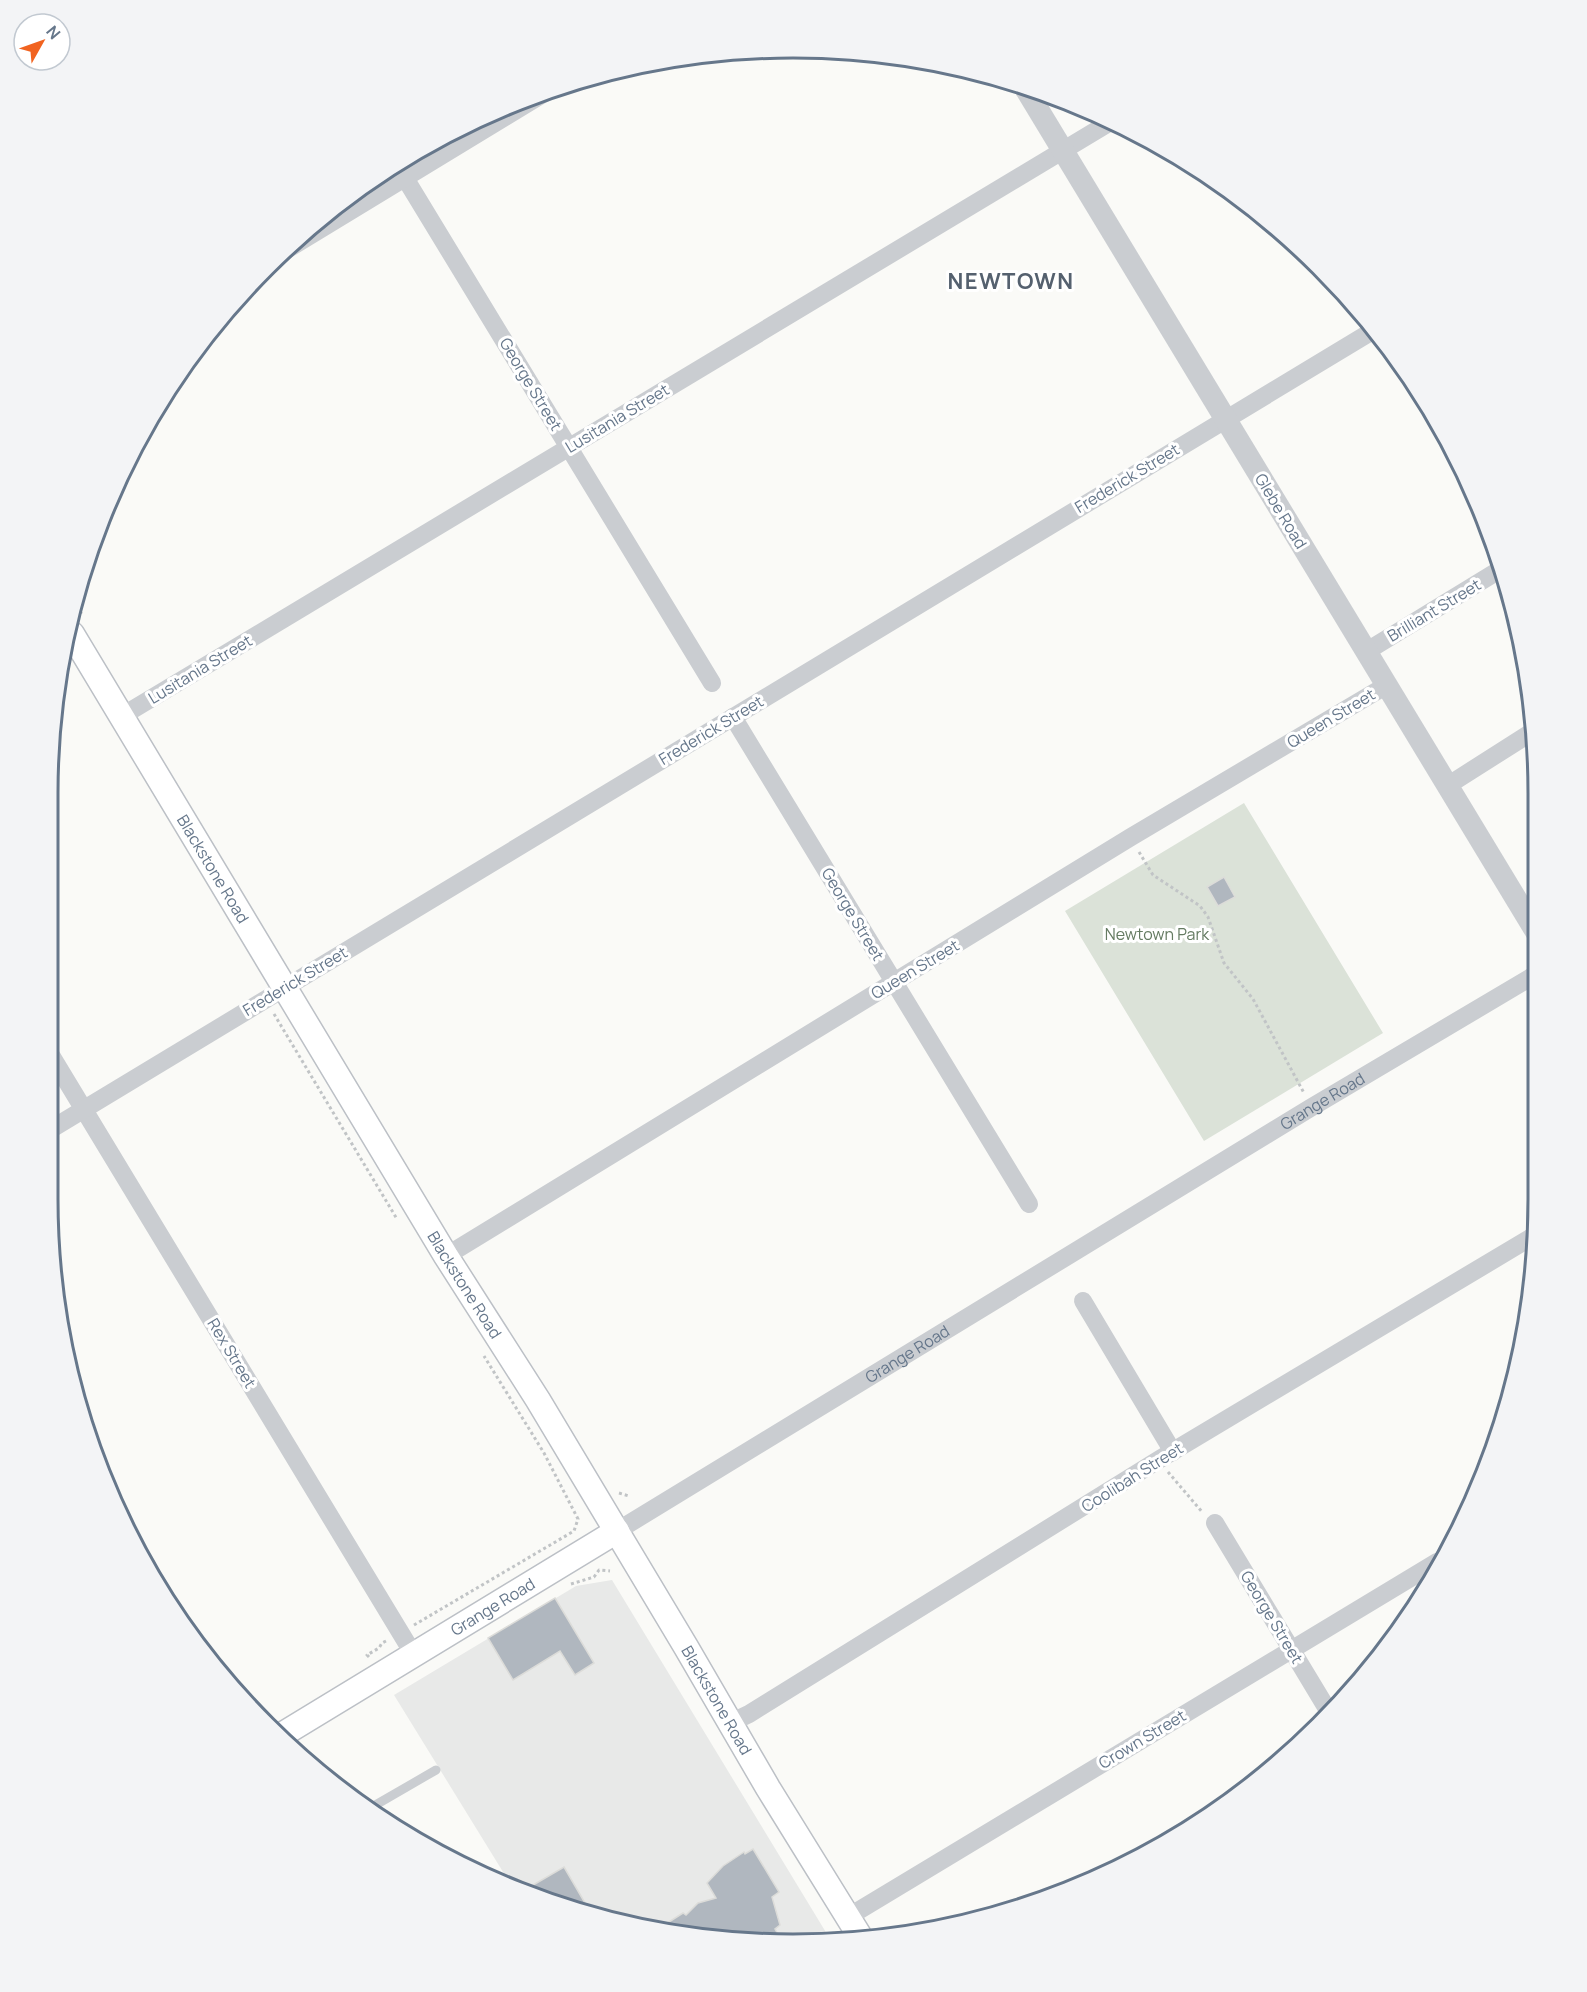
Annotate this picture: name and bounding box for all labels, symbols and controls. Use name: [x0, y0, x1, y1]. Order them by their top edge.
north arrow: [12, 12, 72, 72]
text: N: [41, 21, 66, 44]
district label: NEWTOWN: [947, 266, 1075, 296]
street label: George Street: [495, 334, 567, 434]
street label: Lusitania Street: [561, 378, 673, 458]
street label: Frederick Street: [1071, 438, 1183, 518]
street label: Glebe Road: [1250, 469, 1312, 553]
street label: Brilliant Street: [1383, 573, 1485, 647]
street label: Lusitania Street: [144, 629, 256, 709]
street label: Queen Street: [1283, 683, 1379, 753]
street label: Frederick Street: [655, 690, 767, 770]
street label: Blackstone Road: [172, 810, 254, 927]
street label: George Street: [817, 864, 889, 964]
park label: Newtown Park: [1105, 923, 1210, 945]
street label: Queen Street: [867, 934, 963, 1004]
street label: Frederick Street: [239, 941, 351, 1021]
street label: Grange Road: [1276, 1067, 1369, 1135]
street label: Blackstone Road: [423, 1227, 507, 1343]
street label: Rex Street: [203, 1314, 261, 1392]
street label: Grange Road: [861, 1320, 954, 1388]
street label: Coolibah Street: [1077, 1437, 1187, 1517]
street label: George Street: [1236, 1567, 1308, 1667]
street label: Grange Road: [446, 1572, 539, 1641]
street label: Blackstone Road: [676, 1641, 757, 1759]
street label: Crown Street: [1094, 1704, 1190, 1774]

